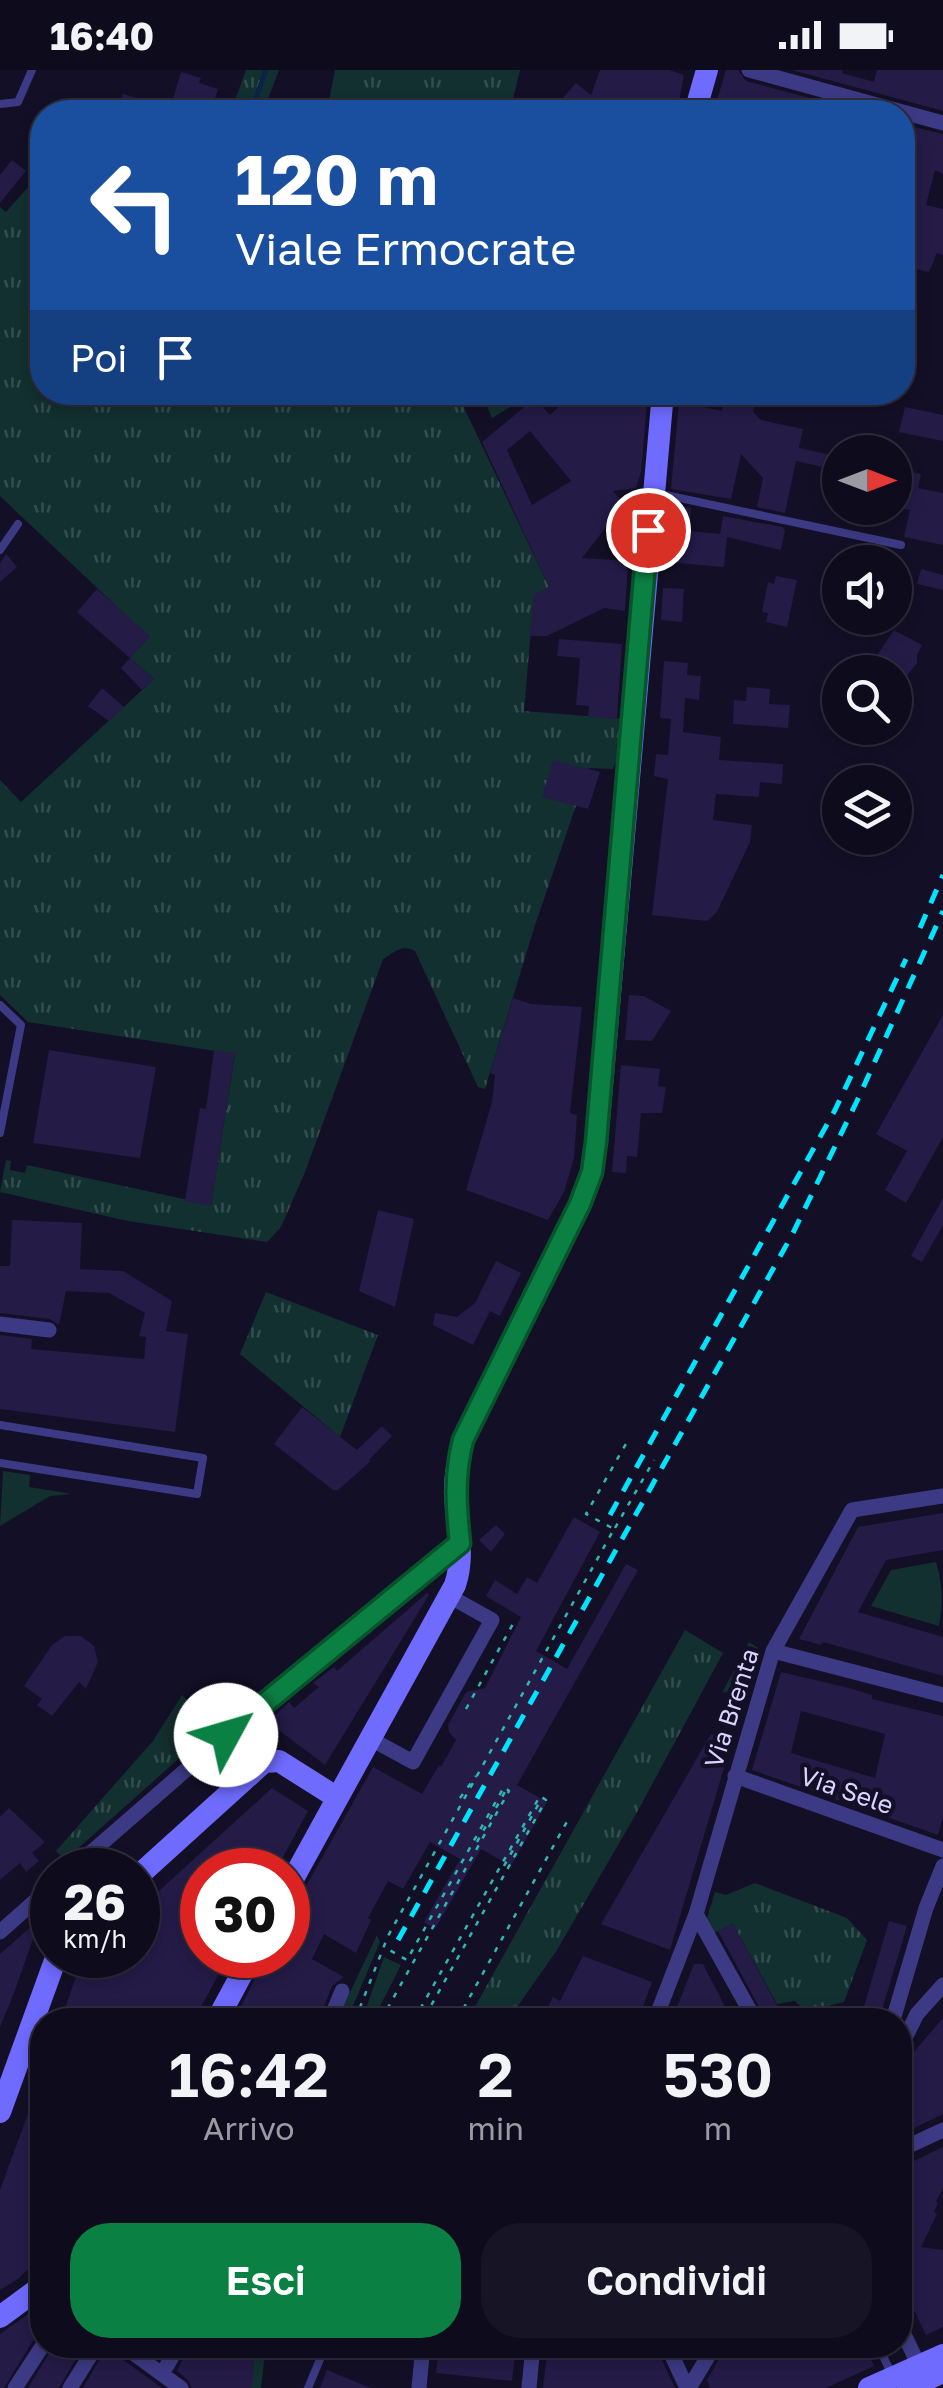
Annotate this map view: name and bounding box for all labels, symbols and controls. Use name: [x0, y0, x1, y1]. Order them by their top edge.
text: 16:40: [50, 13, 154, 58]
text: 120 m: [235, 136, 438, 220]
icon: left: [70, 140, 200, 270]
text: Viale Ermocrate: [235, 221, 576, 275]
icon: arrive: [148, 330, 203, 385]
text: Poi: [70, 335, 128, 380]
north arrow: [822, 435, 912, 525]
map controls: [822, 435, 912, 855]
pin: [606, 488, 691, 573]
icon: arrive: [621, 503, 676, 558]
button: sound: [822, 545, 912, 635]
button: search: [822, 655, 912, 745]
button: layers: [822, 765, 912, 855]
street label: Via Brenta: [697, 1644, 765, 1772]
position arrow: [174, 1683, 278, 1787]
street label: Via Sele: [796, 1760, 898, 1820]
speed limit sign: 30: [180, 1848, 310, 1978]
text: 26: [64, 1871, 126, 1931]
text: km/h: [63, 1923, 127, 1954]
text: 16:42: [169, 2038, 329, 2110]
text: 2: [478, 2038, 514, 2110]
text: 530: [663, 2038, 773, 2110]
text: Arrivo: [203, 2109, 294, 2147]
text: min: [467, 2109, 524, 2147]
text: m: [704, 2109, 732, 2147]
button: Esci: [70, 2223, 461, 2338]
button: Condividi: [481, 2223, 872, 2338]

